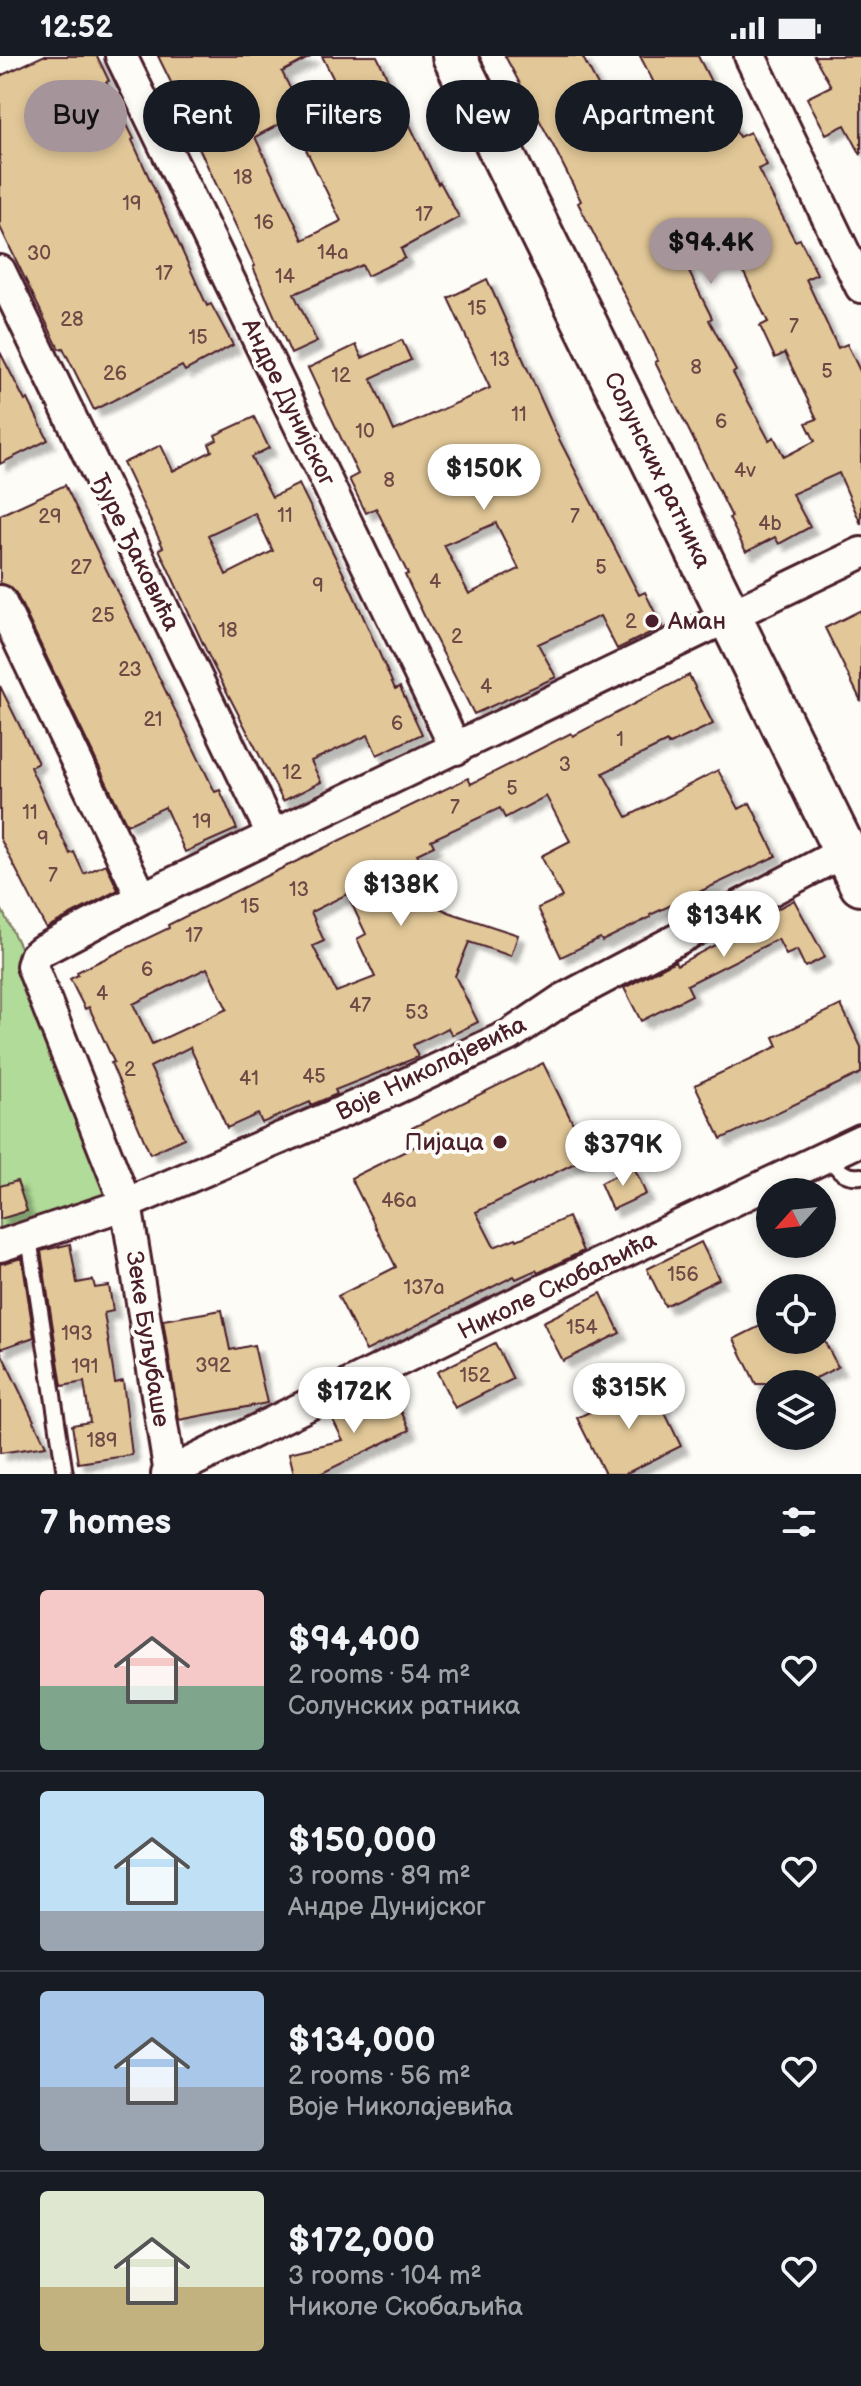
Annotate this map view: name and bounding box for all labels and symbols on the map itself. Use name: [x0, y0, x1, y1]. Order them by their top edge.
house number: 18: [233, 166, 253, 190]
house number: 19: [122, 192, 142, 216]
house number: 17: [415, 203, 433, 227]
house number: 16: [254, 211, 274, 235]
pin: $94.4K: [646, 218, 776, 286]
house number: 14a: [317, 241, 349, 265]
house number: 30: [27, 242, 51, 266]
house number: 17: [155, 262, 173, 286]
house number: 14: [275, 265, 295, 289]
house number: 15: [467, 297, 487, 321]
house number: 28: [60, 308, 84, 332]
street label: Андре Дунијског: [235, 313, 342, 491]
house number: 7: [789, 315, 799, 339]
house number: 15: [188, 326, 208, 350]
house number: 13: [490, 348, 510, 372]
house number: 8: [690, 356, 702, 380]
house number: 5: [821, 360, 833, 384]
house number: 26: [103, 362, 127, 386]
house number: 12: [331, 364, 351, 388]
street label: Солунских ратника: [598, 367, 718, 573]
house number: 11: [511, 403, 527, 427]
house number: 6: [715, 410, 727, 434]
house number: 10: [355, 420, 375, 444]
pin: $150K: [428, 444, 540, 512]
house number: 4v: [734, 459, 756, 483]
street label: Ђуре Ђаковића: [85, 469, 186, 636]
house number: 8: [383, 469, 395, 493]
house number: 11: [277, 504, 293, 528]
house number: 29: [38, 505, 62, 529]
house number: 7: [570, 505, 580, 529]
house number: 4b: [758, 512, 782, 536]
house number: 27: [70, 556, 92, 580]
house number: 5: [595, 556, 607, 580]
house number: 4: [429, 570, 441, 594]
house number: 9: [312, 574, 324, 598]
house number: 25: [91, 604, 115, 628]
place label: Аман: [667, 607, 726, 636]
house number: 2: [625, 610, 637, 634]
marker: Аман: [643, 612, 661, 630]
house number: 18: [218, 619, 238, 643]
house number: 2: [451, 625, 463, 649]
house number: 23: [118, 658, 142, 682]
house number: 4: [480, 675, 492, 699]
house number: 21: [143, 708, 163, 732]
house number: 6: [391, 712, 403, 736]
house number: 1: [616, 728, 624, 752]
house number: 3: [559, 753, 571, 777]
house number: 12: [282, 761, 302, 785]
house number: 5: [506, 777, 518, 801]
house number: 7: [450, 796, 460, 820]
house number: 11: [22, 801, 38, 825]
house number: 19: [192, 810, 212, 834]
house number: 9: [37, 827, 49, 851]
pin: $138K: [345, 860, 457, 928]
house number: 7: [48, 864, 58, 888]
house number: 13: [289, 878, 309, 902]
pin: $134K: [668, 891, 780, 959]
house number: 15: [240, 895, 260, 919]
house number: 17: [185, 924, 203, 948]
house number: 6: [141, 958, 153, 982]
house number: 4: [96, 982, 108, 1006]
house number: 47: [349, 994, 371, 1018]
house number: 53: [405, 1001, 429, 1025]
street label: Воје Николајевића: [331, 1010, 531, 1127]
house number: 2: [124, 1058, 136, 1082]
house number: 45: [302, 1065, 326, 1089]
house number: 41: [239, 1067, 259, 1091]
pin: $379K: [567, 1120, 679, 1188]
place label: Пијаца: [405, 1128, 484, 1157]
marker: Пијаца: [491, 1133, 509, 1151]
north arrow: [756, 1178, 836, 1258]
house number: 46a: [381, 1189, 417, 1213]
street label: Николе Скобаљића: [453, 1225, 661, 1346]
street label: Зеке Буљубаше: [119, 1249, 176, 1429]
house number: 156: [667, 1263, 699, 1287]
house number: 137a: [403, 1276, 445, 1300]
house number: 154: [566, 1316, 598, 1340]
house number: 193: [61, 1322, 93, 1346]
house number: 392: [195, 1354, 231, 1378]
house number: 191: [71, 1355, 99, 1379]
pin: $315K: [573, 1363, 685, 1431]
house number: 152: [460, 1364, 491, 1388]
pin: $172K: [298, 1367, 410, 1435]
house number: 189: [87, 1429, 117, 1453]

